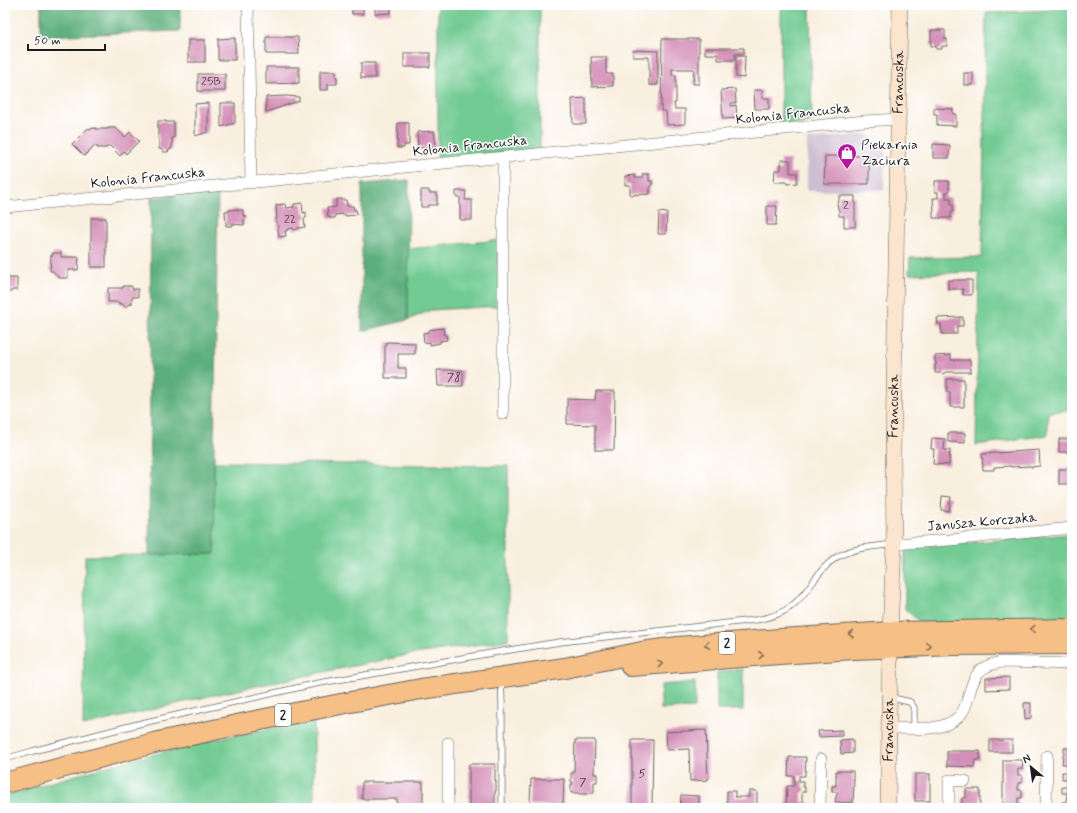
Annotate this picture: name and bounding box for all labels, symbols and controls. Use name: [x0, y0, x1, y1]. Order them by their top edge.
scale bar: [28, 26, 105, 52]
text: 50 m: [34, 33, 61, 49]
street label: Francuska: [889, 50, 908, 114]
house number: 25B: [201, 74, 221, 90]
street label: Kolonia Francuska: [735, 99, 851, 129]
street label: Kolonia Francuska: [412, 131, 528, 161]
place label: Piekarnia Zaciura: [861, 136, 918, 170]
shop icon: Piekarnia Zaciura: [836, 142, 858, 170]
street label: Kolonia Francuska: [90, 163, 206, 193]
house number: 2: [843, 198, 849, 214]
house number: 22: [284, 212, 296, 228]
house number: 78: [447, 370, 461, 386]
street label: Francuska: [884, 374, 903, 438]
street label: Janusza Korczaka: [926, 508, 1038, 536]
one-way arrow: [1030, 625, 1036, 633]
one-way arrow: [848, 630, 854, 638]
road number: 2: [719, 632, 735, 654]
one-way arrow: [704, 640, 710, 649]
one-way arrow: [926, 642, 932, 650]
one-way arrow: [758, 651, 764, 660]
one-way arrow: [657, 659, 663, 668]
street label: Francuska: [880, 698, 898, 762]
road number: 2: [275, 704, 291, 726]
north arrow: [1011, 747, 1051, 787]
text: N: [1020, 751, 1033, 767]
house number: 5: [638, 766, 646, 782]
house number: 7: [579, 775, 587, 791]

